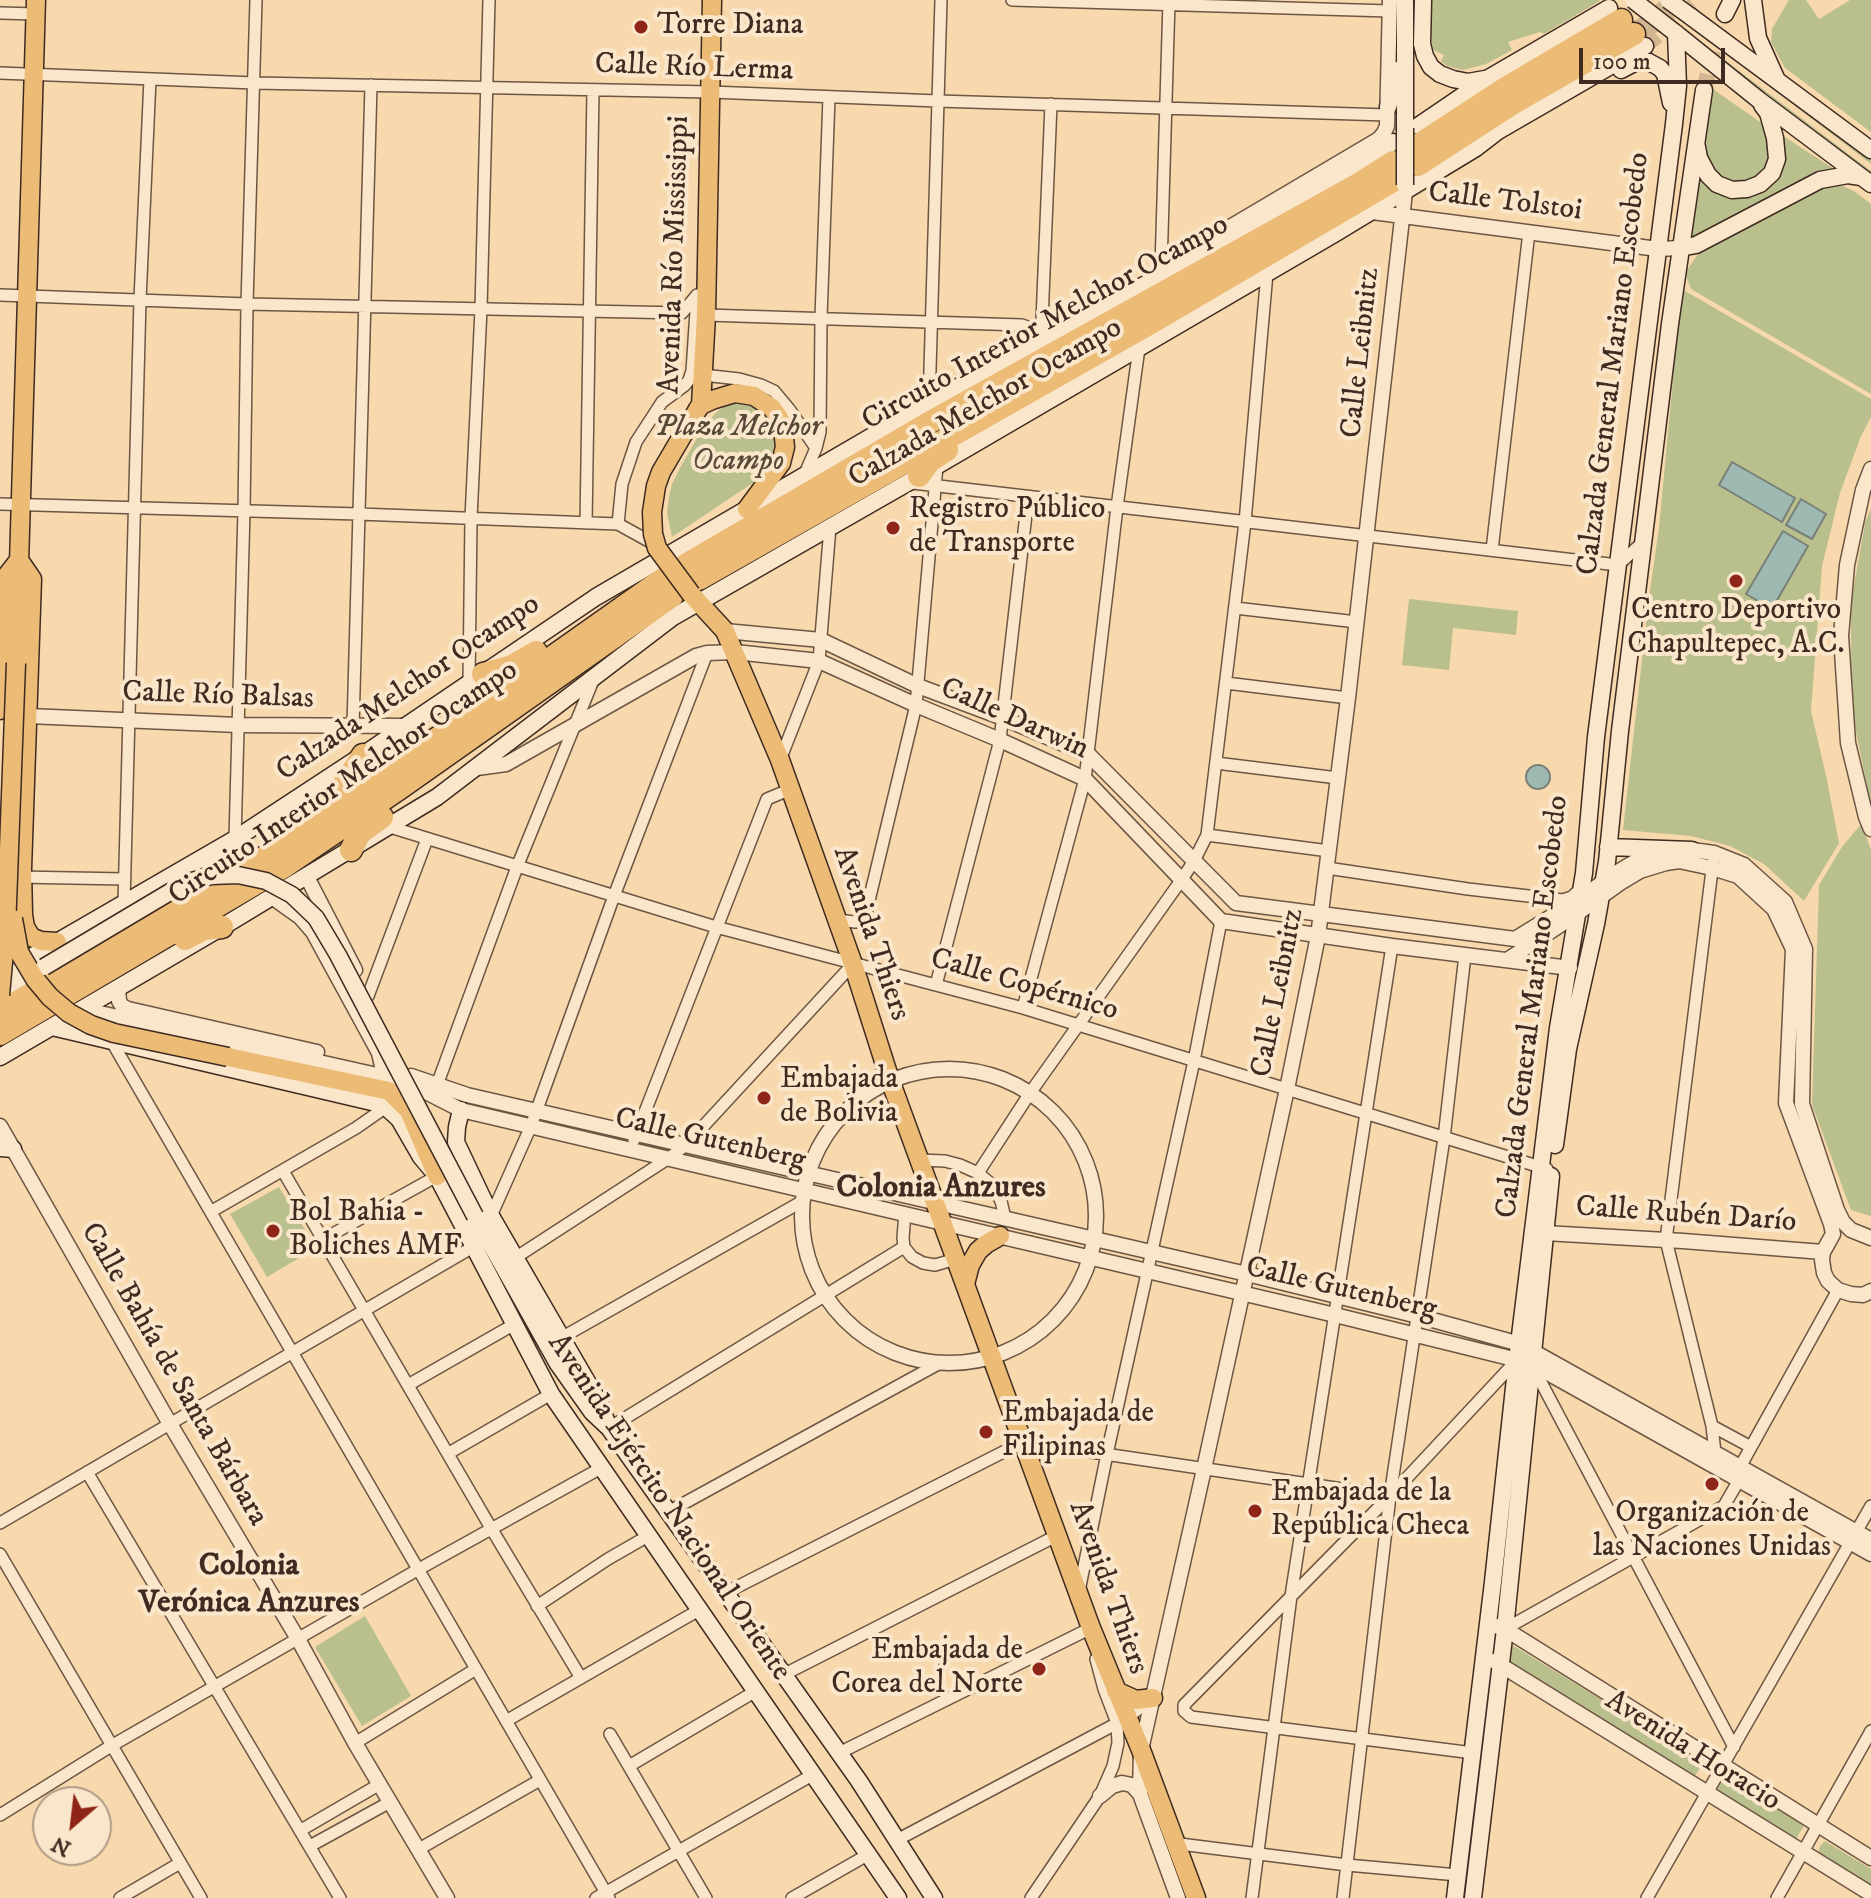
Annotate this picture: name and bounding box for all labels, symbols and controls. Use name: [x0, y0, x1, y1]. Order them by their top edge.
place label: Torre Diana: [657, 9, 803, 45]
marker: Torre Diana: [632, 18, 650, 36]
scale bar: [1583, 32, 1729, 82]
text: 100 m: [1593, 47, 1651, 77]
street label: Calle Río Lerma: [594, 48, 794, 90]
street label: Avenida Río Mississippi: [653, 115, 699, 395]
street label: Calzada General Mariano Escobedo: [1571, 151, 1659, 577]
street label: Calle Tolstoi: [1426, 176, 1584, 230]
street label: Circuito Interior Melchor Ocampo: [857, 208, 1235, 440]
street label: Calle Leibnitz: [1335, 266, 1389, 440]
street label: Calzada Melchor Ocampo: [843, 311, 1129, 497]
park label: Plaza Melchor Ocampo: [654, 411, 822, 482]
place label: Registro Público de Transporte: [909, 493, 1105, 564]
marker: Registro Público de Transporte: [884, 519, 902, 537]
marker: Centro Deportivo Chapultepec, A.C.: [1727, 572, 1745, 590]
street label: Calzada Melchor Ocampo: [271, 587, 547, 791]
place label: Centro Deportivo Chapultepec, A.C.: [1627, 594, 1845, 664]
street label: Circuito Interior Melchor Ocampo: [163, 654, 525, 914]
street label: Calle Darwin: [934, 671, 1094, 769]
street label: Calle Río Balsas: [122, 676, 314, 718]
street label: Calzada General Mariano Escobedo: [1490, 794, 1578, 1220]
street label: Avenida Thiers: [823, 842, 917, 1026]
street label: Calle Leibnitz: [1245, 906, 1313, 1080]
street label: Calle Copérnico: [926, 942, 1122, 1030]
place label: Embajada de Bolivia: [780, 1063, 898, 1134]
marker: Embajada de Bolivia: [755, 1089, 773, 1107]
street label: Calle Gutenberg: [611, 1102, 809, 1180]
district label: Colonia Anzures: [836, 1170, 1046, 1208]
street label: Calle Rubén Darío: [1574, 1190, 1798, 1242]
place label: Bol Bahia - Boliches AMF: [289, 1196, 462, 1266]
street label: Calle Bahía de Santa Bárbara: [71, 1217, 275, 1533]
marker: Bol Bahia - Boliches AMF: [264, 1222, 282, 1240]
street label: Calle Gutenberg: [1242, 1251, 1440, 1329]
street label: Avenida Ejército Nacional Oriente: [538, 1328, 798, 1688]
place label: Embajada de Filipinas: [1002, 1397, 1154, 1468]
marker: Embajada de Filipinas: [977, 1423, 995, 1441]
marker: Organización de las Naciones Unidas: [1703, 1475, 1721, 1493]
place label: Embajada de la República Checa: [1271, 1476, 1469, 1546]
street label: Avenida Thiers: [1059, 1497, 1155, 1679]
place label: Organización de las Naciones Unidas: [1593, 1497, 1831, 1568]
marker: Embajada de la República Checa: [1246, 1502, 1264, 1520]
district label: Colonia Verónica Anzures: [139, 1548, 359, 1623]
place label: Embajada de Corea del Norte: [831, 1634, 1023, 1704]
marker: Embajada de Corea del Norte: [1030, 1660, 1048, 1678]
street label: Avenida Horacio: [1598, 1684, 1786, 1820]
north arrow: [32, 1786, 112, 1866]
text: N: [47, 1830, 76, 1862]

